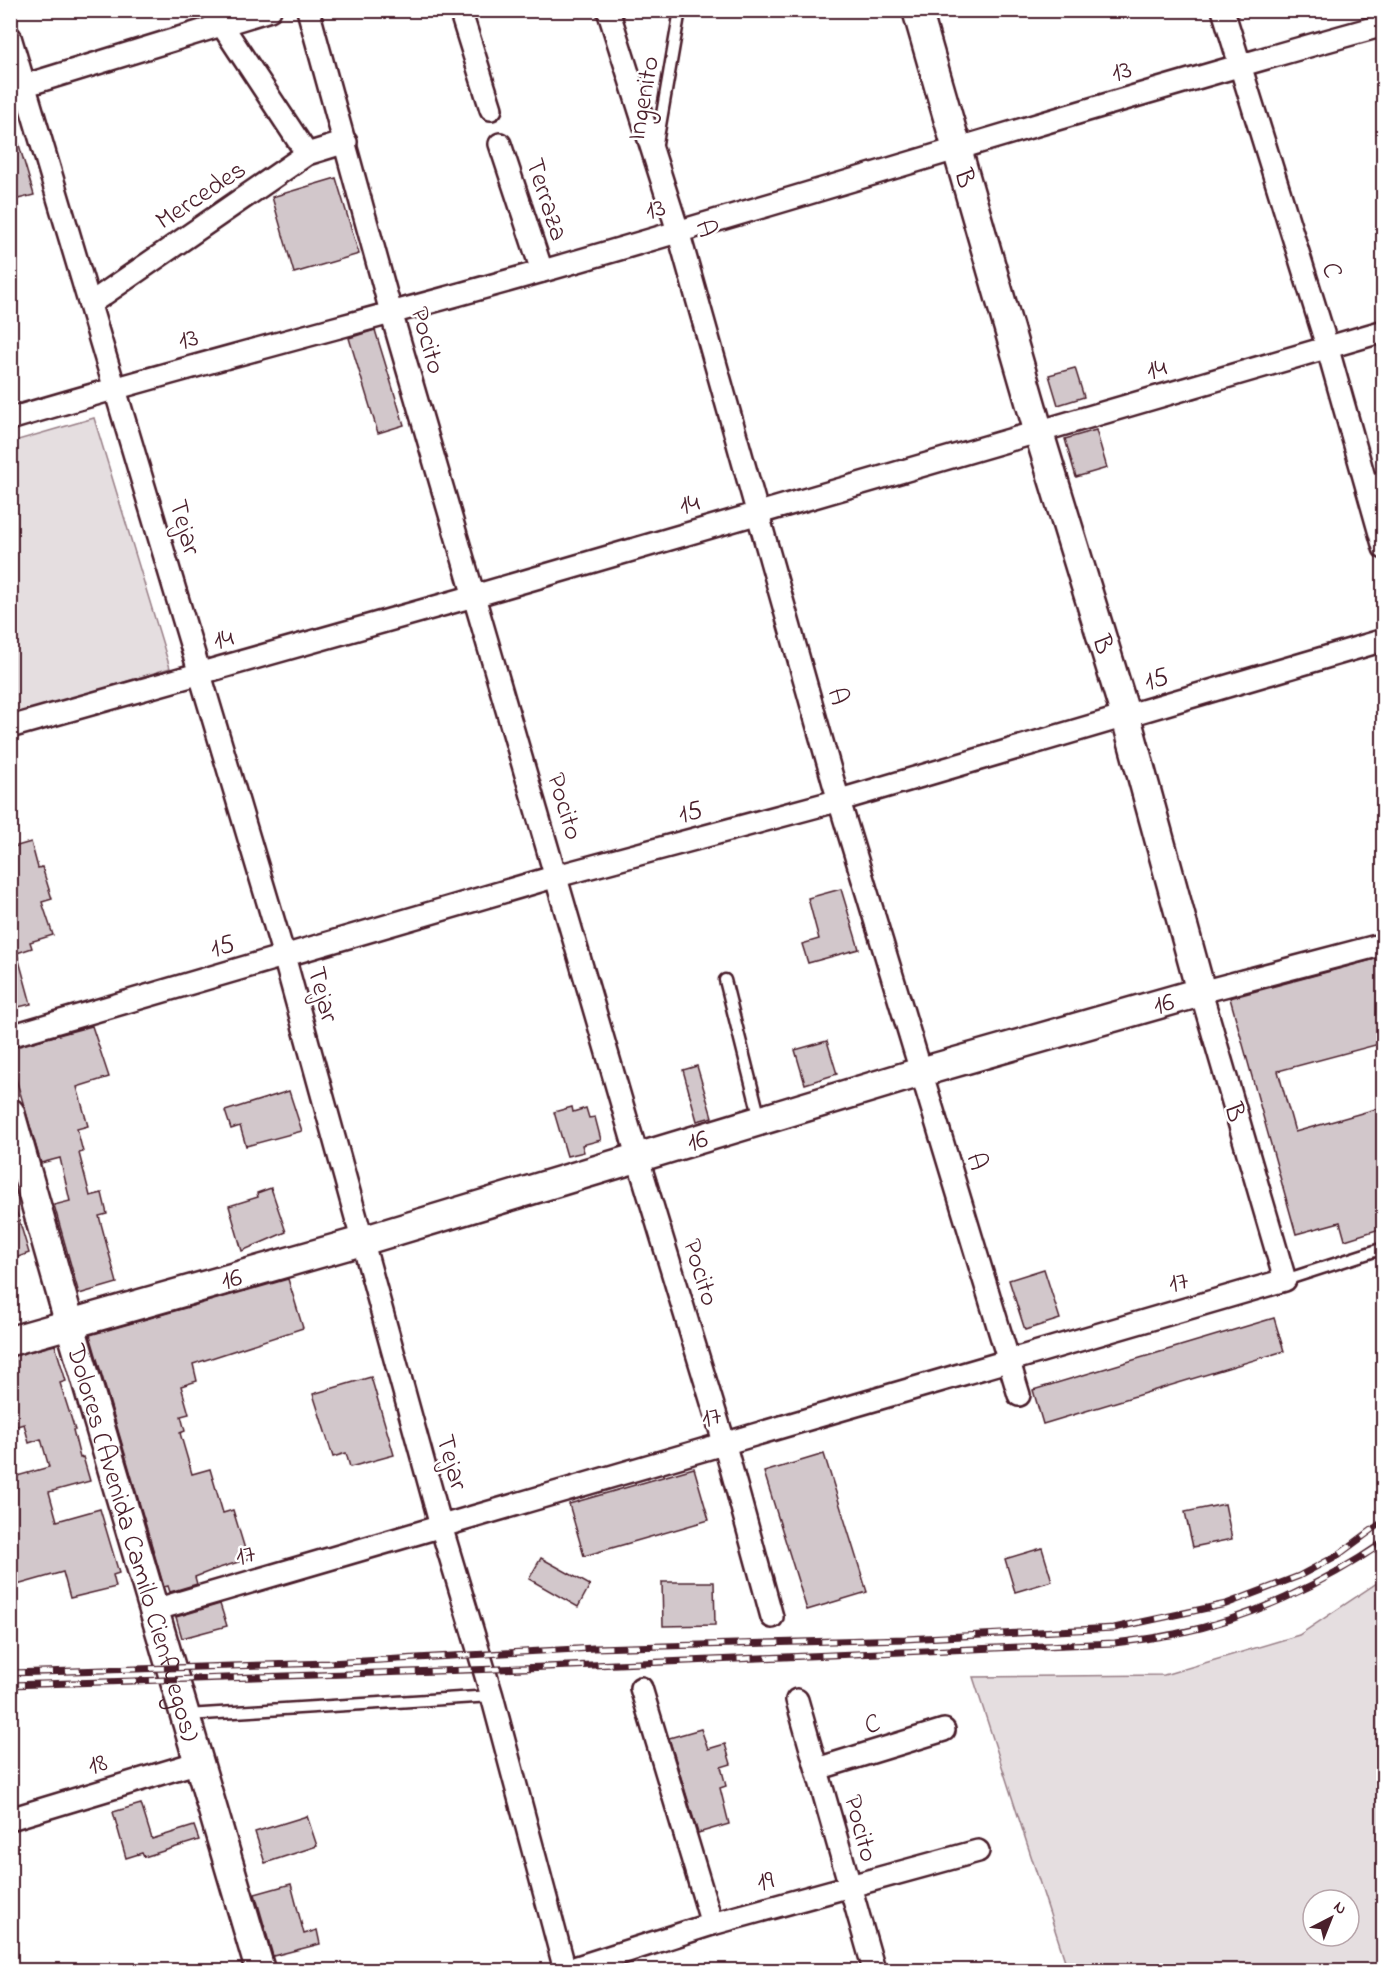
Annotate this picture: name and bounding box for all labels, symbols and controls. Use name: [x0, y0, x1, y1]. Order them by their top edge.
street label: 13: [1107, 51, 1137, 94]
street label: Ingenito: [618, 53, 671, 144]
street label: Mercedes: [148, 151, 255, 241]
street label: Terraza: [514, 153, 577, 246]
street label: B: [942, 164, 985, 193]
street label: 13: [641, 189, 671, 232]
street label: A: [684, 215, 726, 242]
street label: C: [1310, 258, 1351, 284]
street label: Pocito: [398, 303, 455, 379]
street label: 13: [174, 319, 203, 362]
street label: 14: [1142, 349, 1172, 392]
street label: 14: [675, 484, 705, 527]
street label: Tejar: [157, 495, 210, 561]
street label: 14: [209, 619, 239, 662]
street label: B: [1080, 629, 1123, 659]
street label: 15: [1140, 658, 1174, 703]
street label: A: [816, 684, 858, 710]
street label: Pocito: [535, 769, 592, 845]
street label: 15: [674, 791, 707, 835]
street label: 15: [206, 925, 240, 969]
street label: Tejar: [296, 963, 348, 1027]
street label: 16: [1149, 984, 1179, 1027]
street label: B: [1212, 1098, 1255, 1127]
street label: 16: [682, 1120, 713, 1164]
street label: A: [955, 1148, 997, 1175]
street label: Pocito: [671, 1235, 728, 1311]
street label: 16: [217, 1259, 247, 1302]
street label: 17: [1164, 1262, 1194, 1305]
street label: Dolores (Avenida Camilo Cienfuegos): [54, 1339, 209, 1747]
street label: 17: [697, 1397, 727, 1440]
street label: Tejar: [424, 1430, 477, 1496]
street label: 17: [231, 1535, 261, 1578]
street label: C: [860, 1705, 886, 1746]
street label: 18: [83, 1744, 112, 1787]
street label: Pocito: [832, 1791, 887, 1867]
street label: 19: [753, 1861, 779, 1903]
north arrow: [1301, 1888, 1361, 1948]
text: N: [1328, 1896, 1352, 1921]

